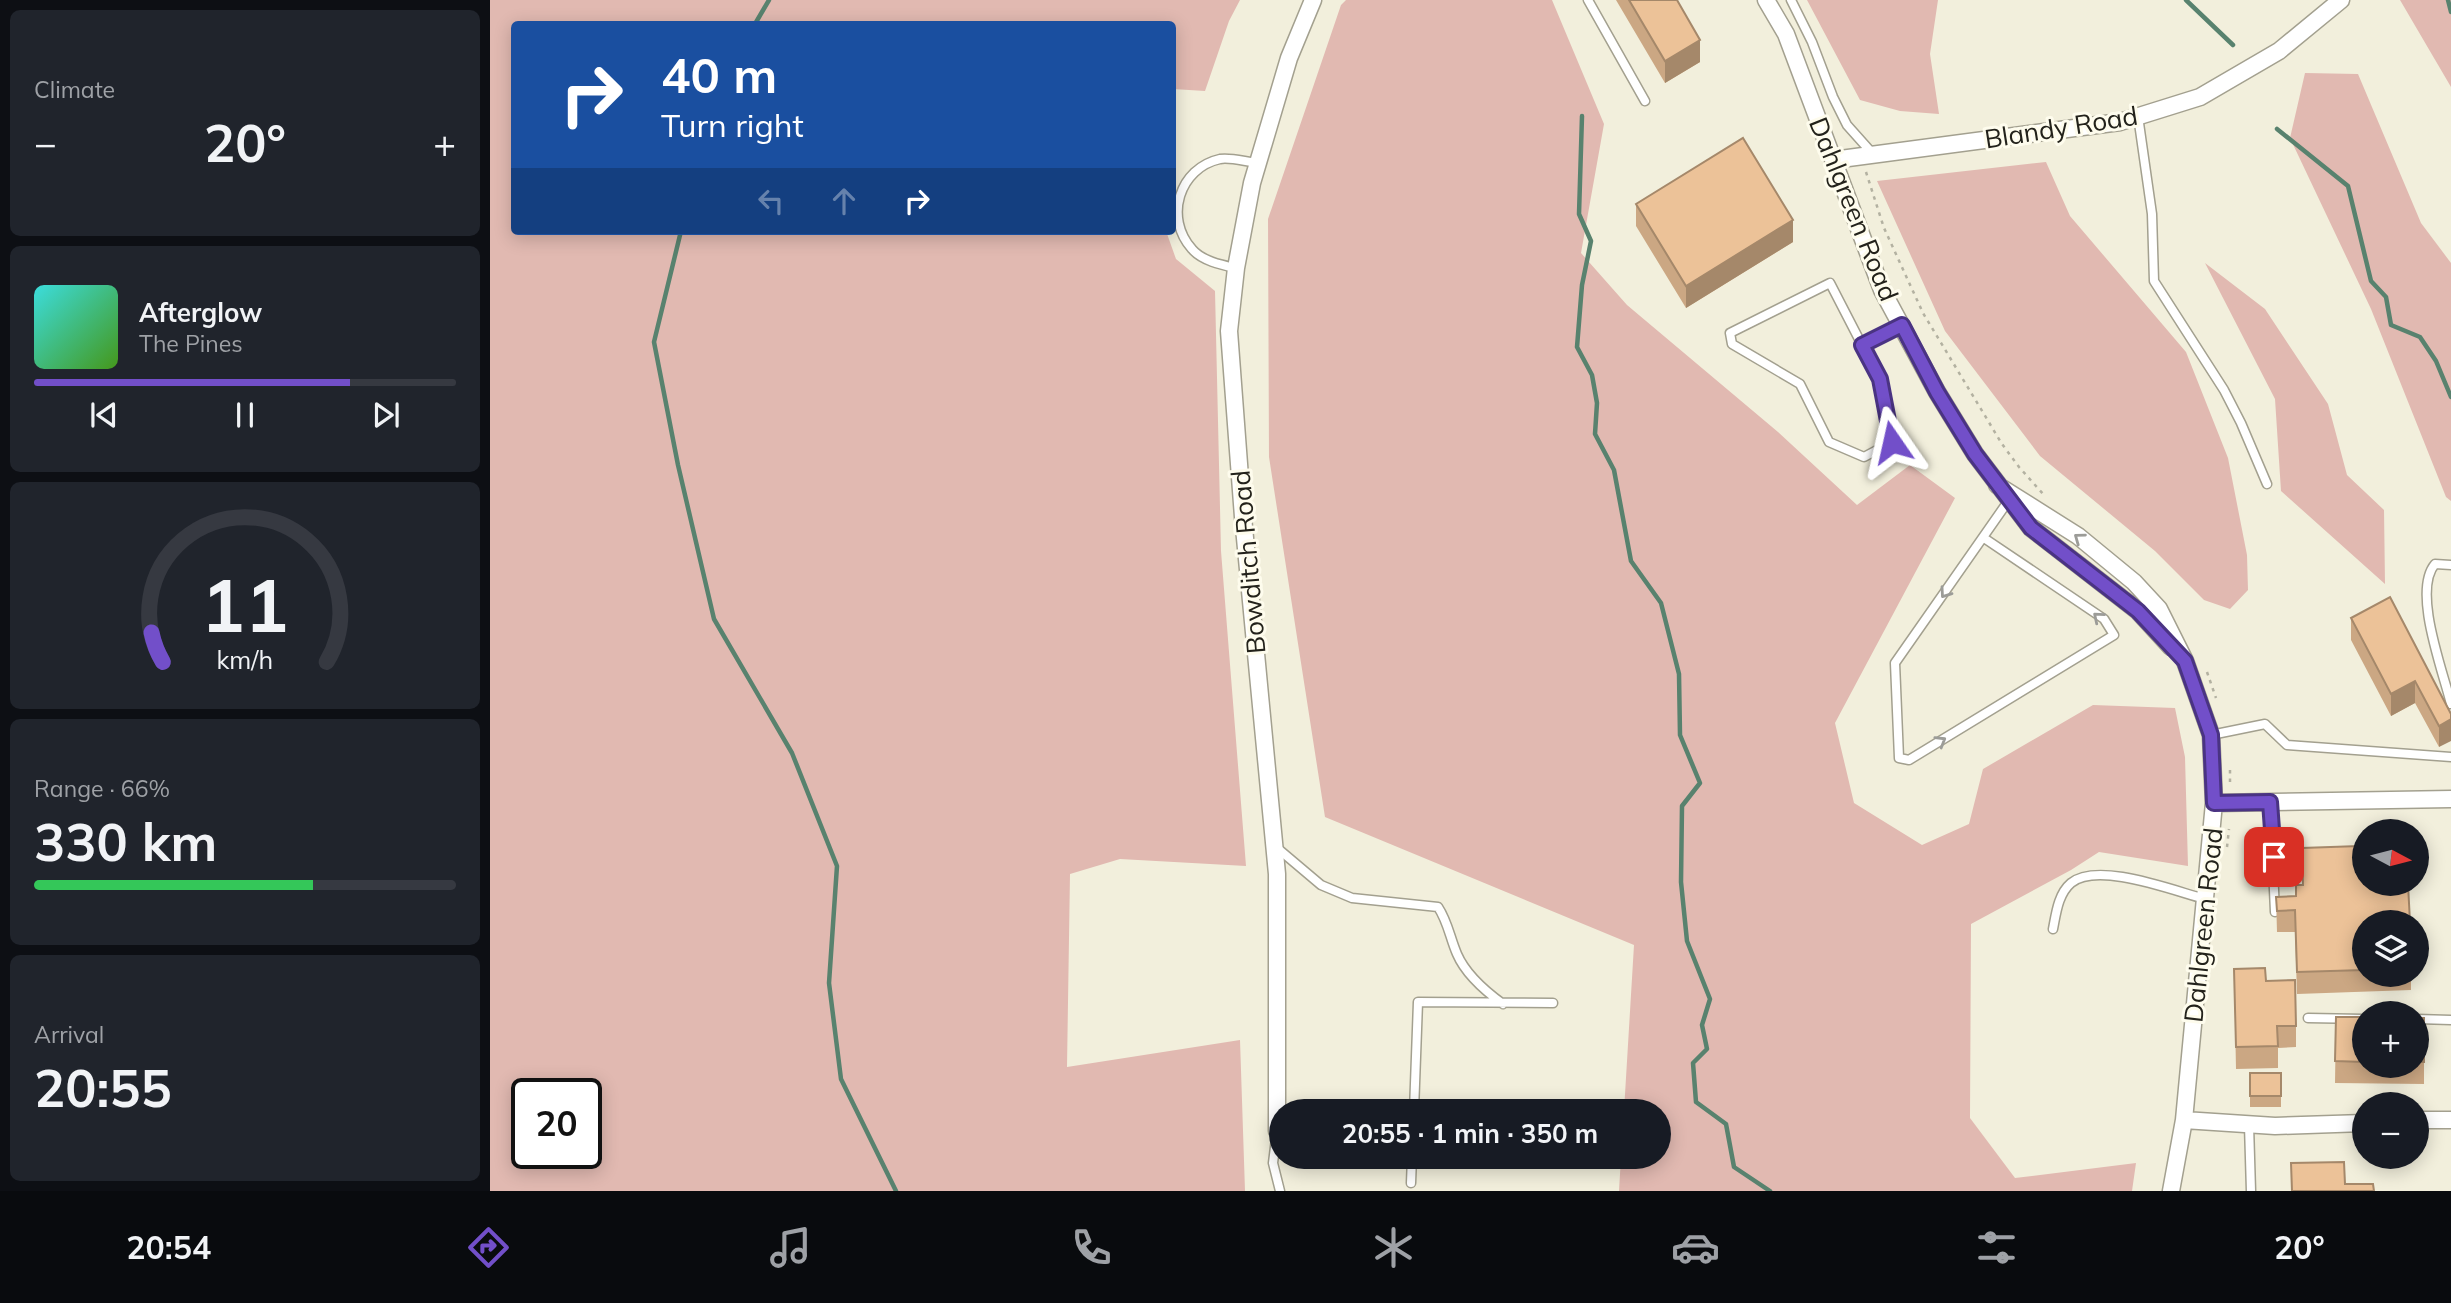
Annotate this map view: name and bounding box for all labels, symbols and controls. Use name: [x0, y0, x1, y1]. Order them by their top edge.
text: 40 m: [661, 44, 777, 105]
icon: right: [546, 49, 637, 140]
text: Climate: [34, 75, 115, 104]
street label: Blandy Road: [1982, 99, 2140, 155]
text: Turn right: [661, 105, 804, 145]
text: 20°: [204, 110, 286, 175]
street label: Dahlgreen Road: [1802, 112, 1906, 306]
text: −: [34, 119, 57, 167]
text: +: [433, 119, 456, 167]
icon: left: [752, 182, 790, 220]
icon: ahead: [825, 182, 863, 220]
icon: right: [898, 182, 936, 220]
text: Afterglow: [139, 296, 262, 329]
text: The Pines: [139, 329, 243, 358]
icon: previous: [85, 396, 123, 434]
icon: pause: [226, 396, 264, 434]
icon: next: [367, 396, 405, 434]
position arrow: [1855, 405, 1929, 479]
street label: Bowditch Road: [1224, 469, 1272, 655]
one-way arrow: [2074, 533, 2086, 546]
text: 11: [201, 559, 289, 650]
one-way arrow: [1941, 585, 1953, 598]
one-way arrow: [2093, 612, 2106, 625]
text: km/h: [217, 643, 273, 674]
one-way arrow: [1933, 736, 1946, 749]
text: Range · 66%: [34, 774, 170, 803]
text: 330 km: [34, 809, 217, 874]
north arrow: [2352, 819, 2429, 896]
map controls: [2352, 819, 2429, 1169]
street label: Dahlgreen Road: [2176, 826, 2230, 1024]
pin: [2244, 827, 2304, 887]
icon: arrive: [2255, 838, 2293, 876]
button: layers: [2352, 910, 2429, 987]
button: +: [2352, 1001, 2429, 1078]
text: Arrival: [34, 1020, 104, 1049]
text: 20:55: [34, 1055, 172, 1120]
speed limit sign: 20: [511, 1078, 602, 1169]
button: −: [2352, 1092, 2429, 1169]
text: 20:55 · 1 min · 350 m: [1342, 1117, 1598, 1150]
icon: directions: [464, 1223, 513, 1272]
icon: music: [766, 1223, 815, 1272]
icon: phone: [1067, 1223, 1116, 1272]
icon: climate: [1369, 1223, 1418, 1272]
icon: car: [1671, 1223, 1720, 1272]
icon: filters: [1972, 1223, 2021, 1272]
text: 20:54: [126, 1227, 211, 1267]
text: 20°: [2274, 1227, 2325, 1267]

